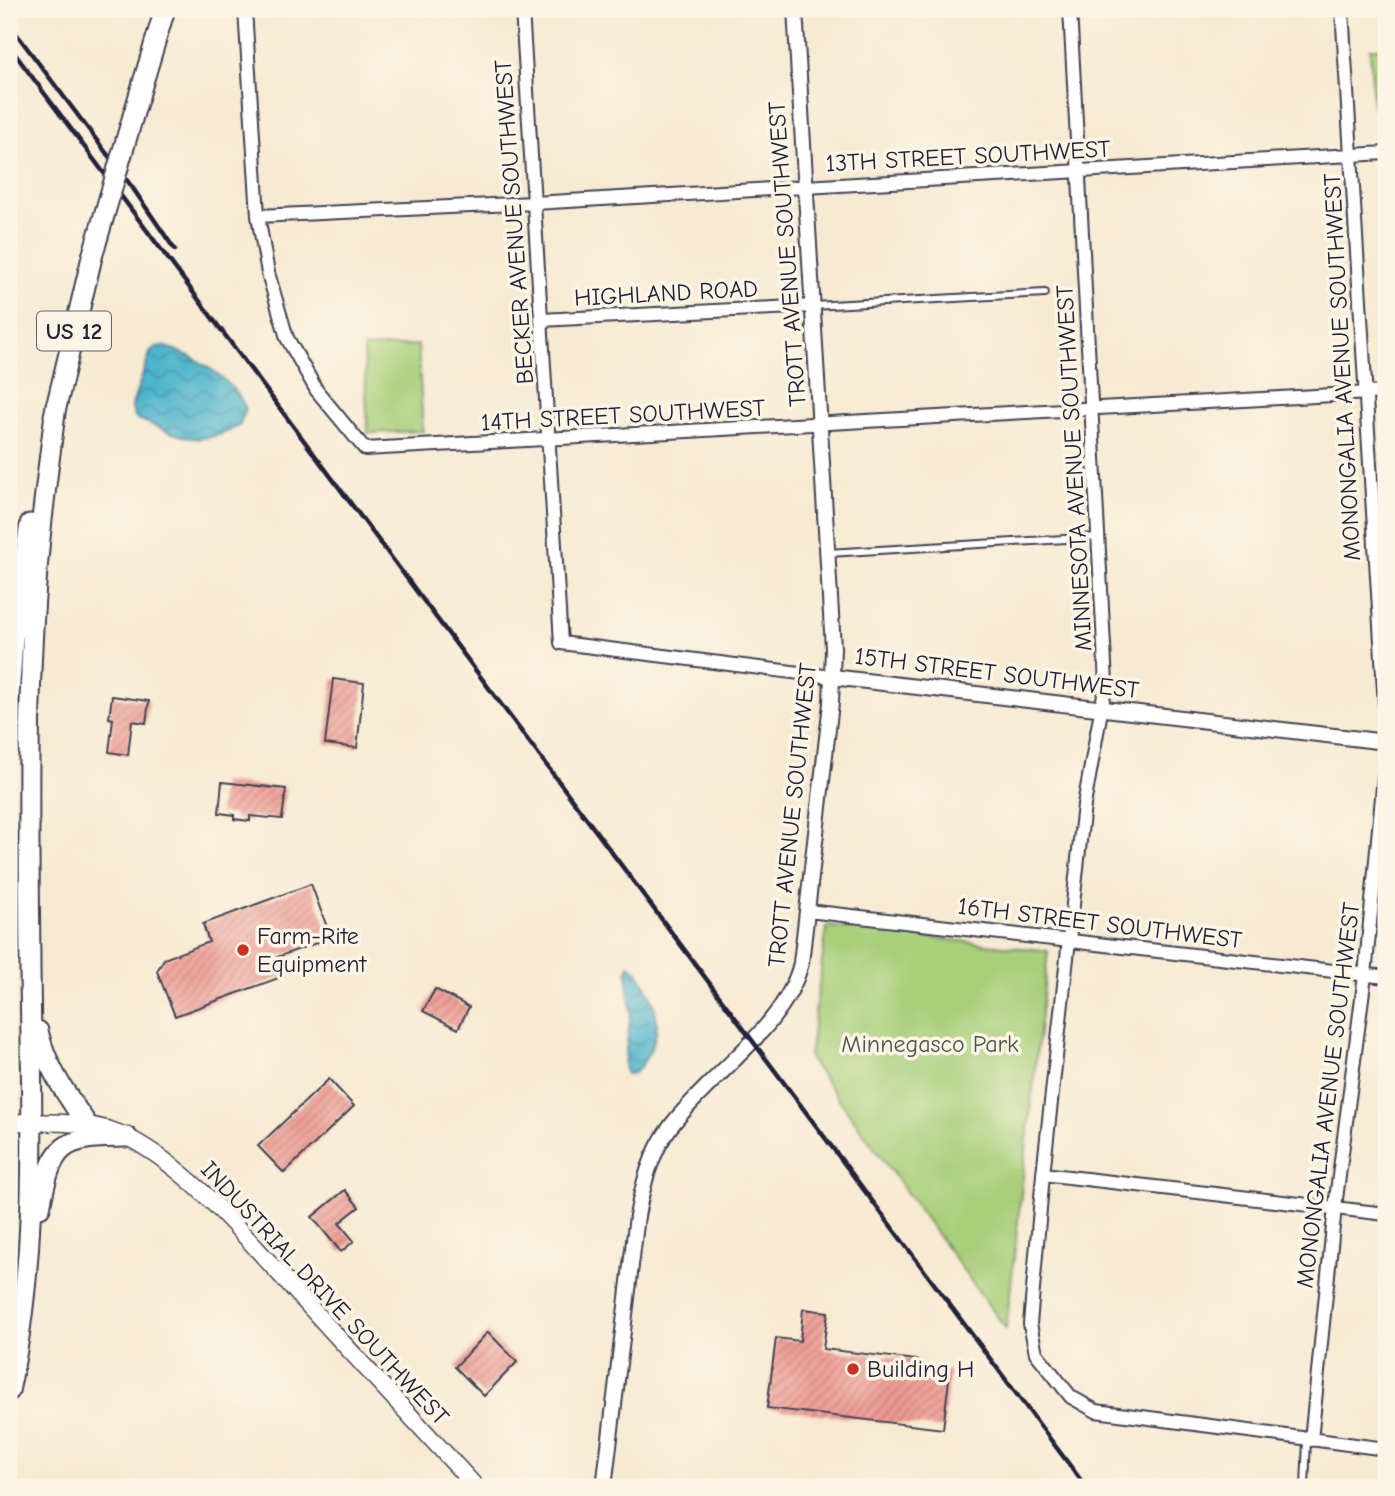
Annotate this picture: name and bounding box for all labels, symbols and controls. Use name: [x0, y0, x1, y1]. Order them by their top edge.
street label: BECKER AVENUE SOUTHWEST: [489, 58, 539, 385]
street label: TROTT AVENUE SOUTHWEST: [762, 100, 812, 408]
street label: 13TH STREET SOUTHWEST: [825, 135, 1112, 177]
street label: MONONGALIA AVENUE SOUTHWEST: [1318, 172, 1366, 562]
street label: HIGHLAND ROAD: [573, 274, 759, 312]
street label: MINNESOTA AVENUE SOUTHWEST: [1050, 284, 1098, 652]
road number: US 12: [37, 312, 111, 350]
street label: 14TH STREET SOUTHWEST: [480, 394, 766, 436]
street label: 15TH STREET SOUTHWEST: [853, 642, 1141, 704]
street label: TROTT AVENUE SOUTHWEST: [762, 661, 822, 969]
street label: 16TH STREET SOUTHWEST: [956, 892, 1244, 954]
street label: MONONGALIA AVENUE SOUTHWEST: [1290, 900, 1366, 1289]
place label: Farm-Rite Equipment: [257, 922, 367, 978]
marker: Farm-Rite Equipment: [235, 942, 251, 958]
park label: Minnegasco Park: [841, 1030, 1019, 1058]
street label: INDUSTRIAL DRIVE SOUTHWEST: [195, 1155, 455, 1431]
place label: Building H: [867, 1355, 974, 1383]
marker: Building H: [845, 1361, 861, 1377]

